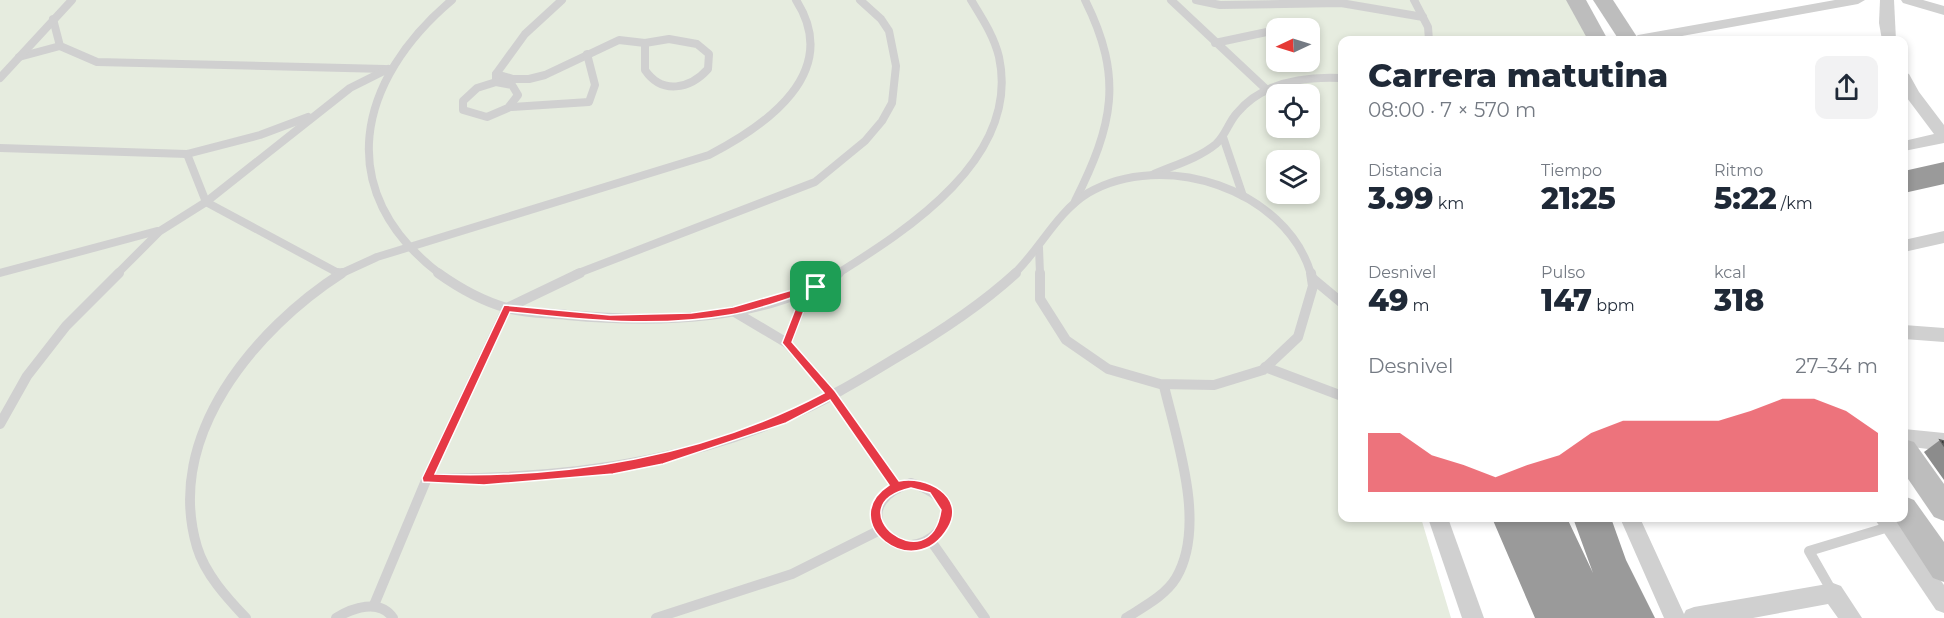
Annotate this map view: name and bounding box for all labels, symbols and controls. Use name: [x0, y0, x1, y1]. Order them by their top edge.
north arrow: [1266, 18, 1320, 72]
map controls: [1266, 18, 1320, 204]
text: Carrera matutina: [1368, 55, 1668, 95]
button: share: [1815, 56, 1878, 119]
button: locate: [1266, 84, 1320, 138]
text: 08:00 · 7 × 570 m: [1368, 98, 1536, 122]
button: layers: [1266, 150, 1320, 204]
text: Distancia: [1368, 161, 1442, 180]
text: Tiempo: [1541, 161, 1602, 180]
text: Ritmo: [1714, 161, 1763, 180]
text: 3.99: [1368, 180, 1434, 217]
text: 21:25: [1541, 180, 1616, 217]
text: 5:22: [1714, 180, 1777, 217]
text: km: [1434, 194, 1464, 213]
text: /km: [1777, 194, 1813, 213]
pin: [790, 261, 841, 312]
text: Desnivel: [1368, 263, 1436, 282]
text: Pulso: [1541, 263, 1585, 282]
text: kcal: [1714, 263, 1746, 282]
icon: arrive: [799, 270, 832, 303]
text: 49: [1368, 282, 1408, 319]
text: 147: [1541, 282, 1592, 319]
text: 318: [1714, 282, 1764, 319]
text: m: [1408, 296, 1430, 315]
text: bpm: [1592, 296, 1635, 315]
text: Desnivel: [1368, 354, 1453, 378]
text: 27–34 m: [1795, 354, 1878, 378]

